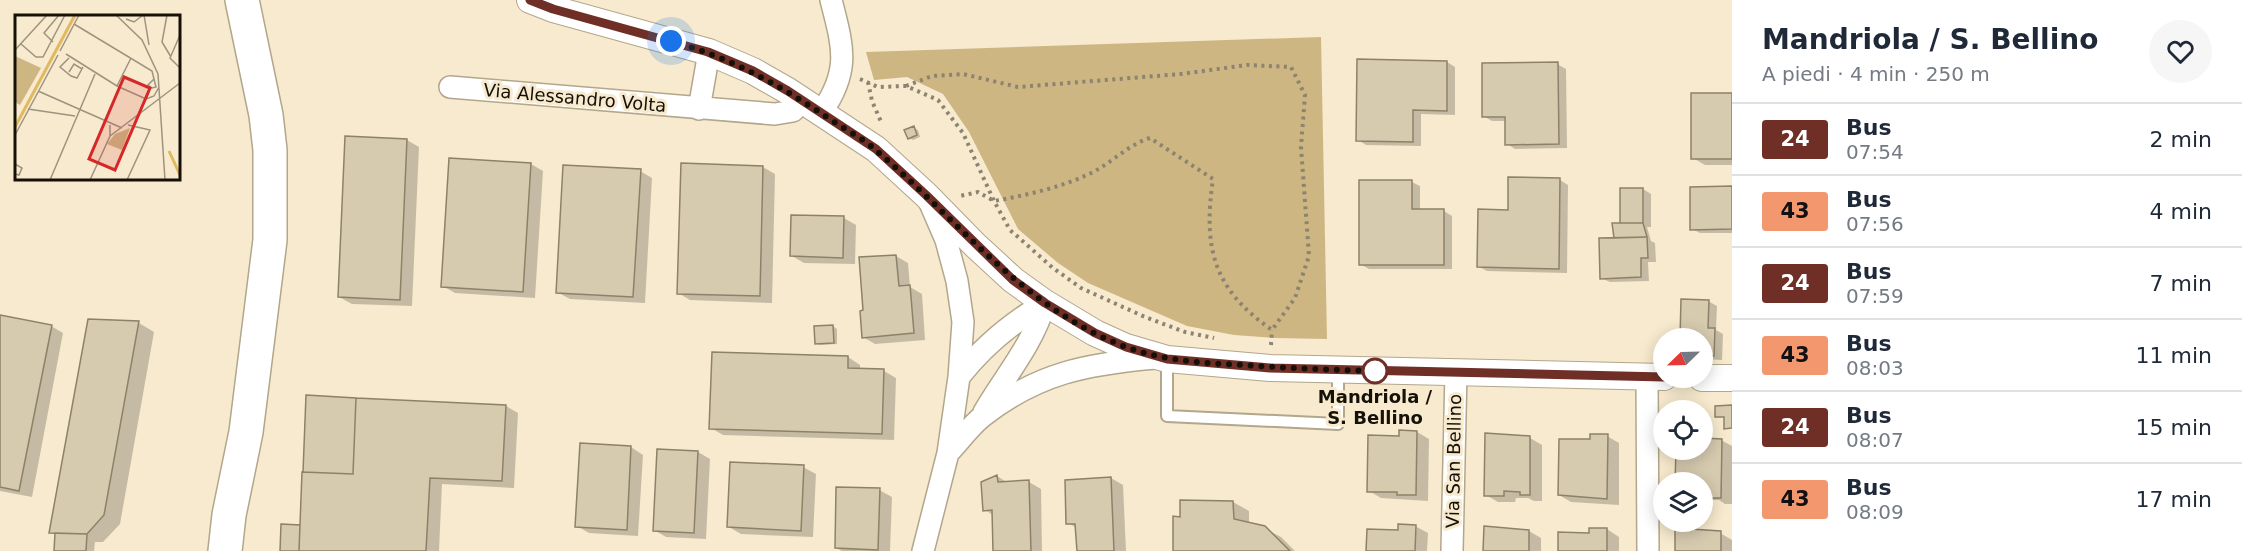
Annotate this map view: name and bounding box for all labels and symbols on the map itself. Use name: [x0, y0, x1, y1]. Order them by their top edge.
inset map: [15, 15, 180, 180]
your location: [656, 26, 686, 56]
street label: Via Alessandro Volta: [483, 79, 667, 116]
north arrow: [1653, 328, 1713, 388]
marker: Mandriola / S. Bellino: [1362, 358, 1388, 384]
place label: Mandriola / S. Bellino: [1318, 386, 1433, 428]
street label: Via San Bellino: [1442, 394, 1465, 528]

